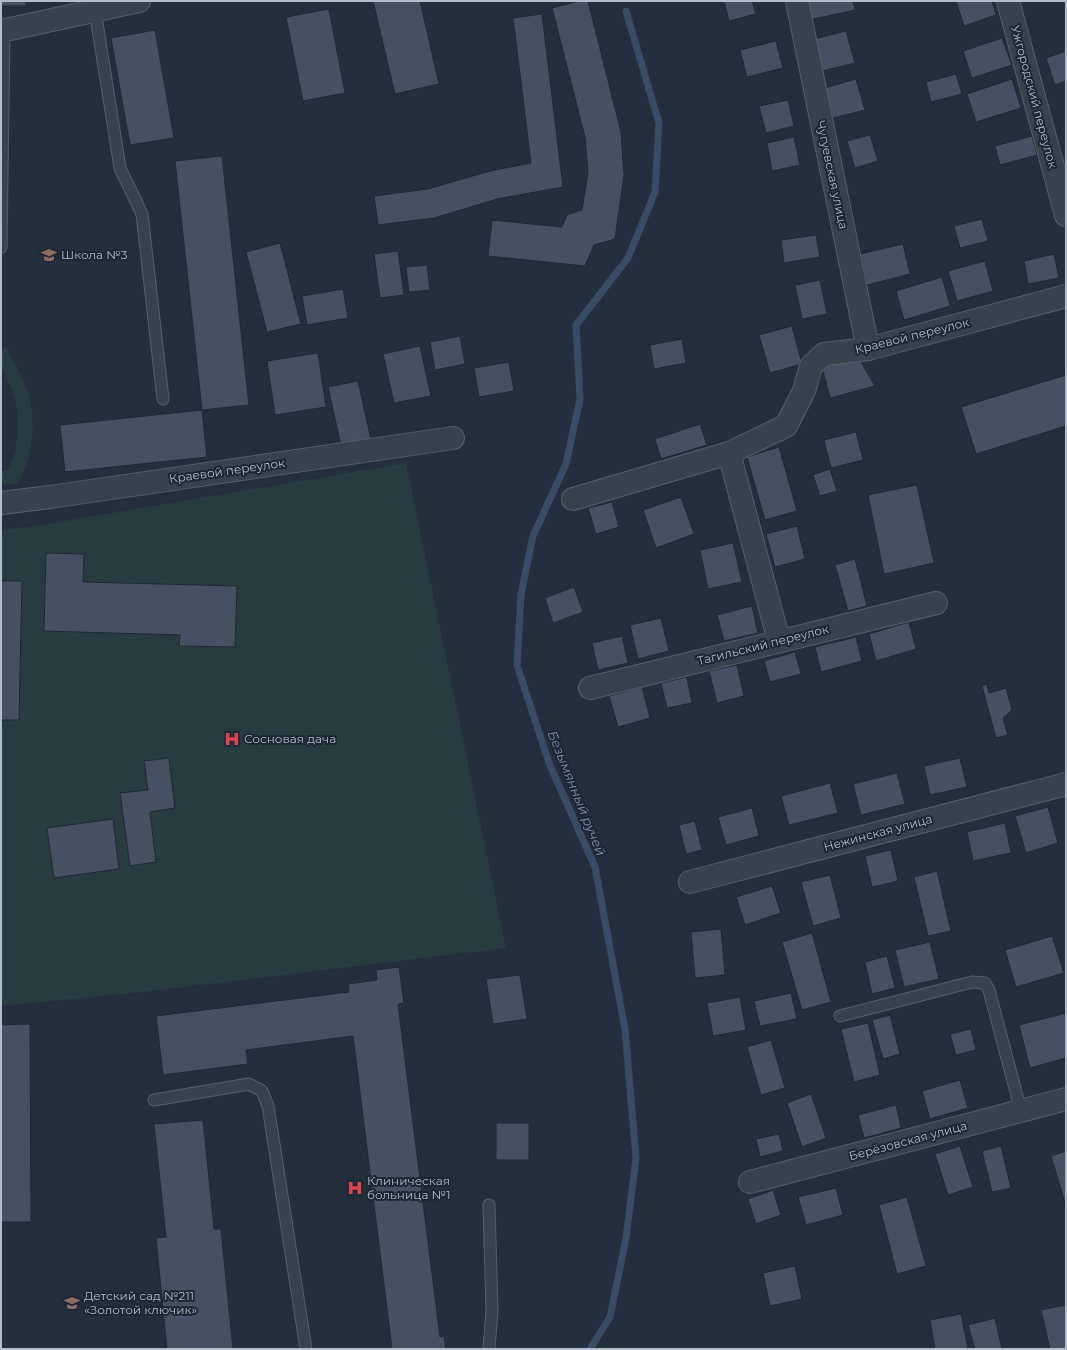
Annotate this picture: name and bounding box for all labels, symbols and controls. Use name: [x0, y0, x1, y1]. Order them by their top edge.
street label: Ужгородский переулок: [1008, 24, 1061, 170]
street label: Чугуевская улица: [814, 119, 851, 231]
school or university icon: Школа №3: [40, 246, 58, 264]
place label: Школа №3: [61, 247, 128, 262]
street label: Краевой переулок: [853, 314, 970, 357]
street label: Краевой переулок: [168, 455, 286, 486]
street label: Тагильский переулок: [696, 621, 830, 668]
water label: Безымянный ручей: [545, 728, 609, 858]
hospital icon: Сосновая дача: [223, 730, 241, 748]
place label: Сосновая дача: [244, 731, 336, 746]
street label: Нежинская улица: [822, 811, 934, 854]
street label: Берёзовская улица: [847, 1118, 969, 1163]
place label: Клиническая больница №1: [367, 1173, 451, 1202]
hospital icon: Клиническая больница №1: [346, 1179, 364, 1197]
place label: Детский сад №211 «Золотой ключик»: [84, 1288, 198, 1317]
school or university icon: Детский сад №211 «Золотой ключик»: [63, 1294, 81, 1312]

